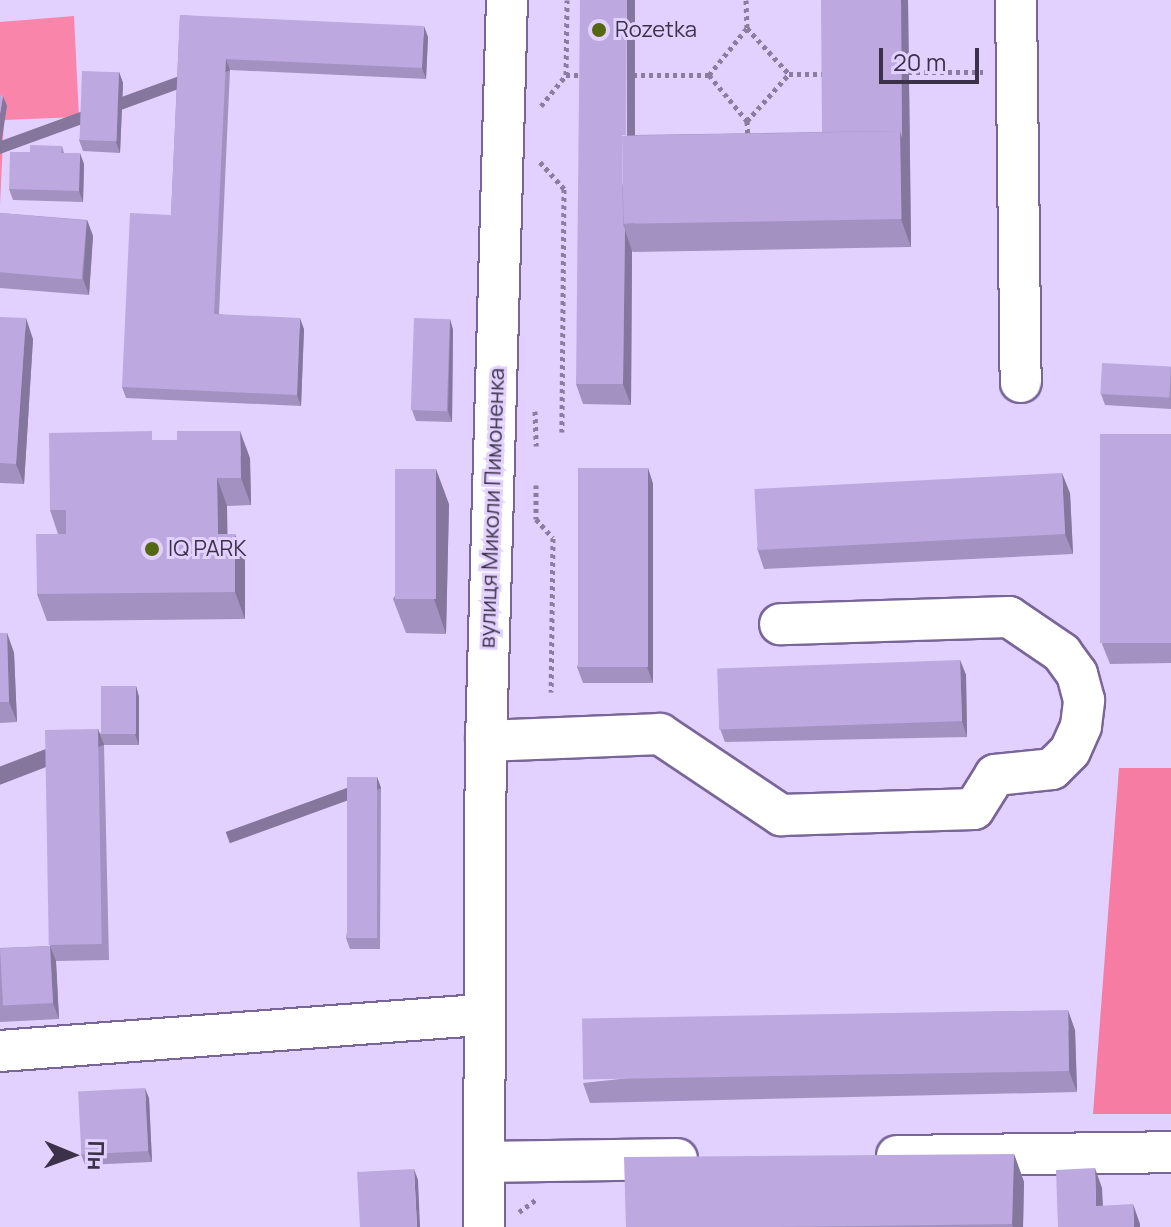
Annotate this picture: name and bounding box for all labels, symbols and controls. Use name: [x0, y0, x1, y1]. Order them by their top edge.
place label: Rozetka: [615, 17, 697, 43]
marker: Rozetka: [590, 21, 608, 39]
scale bar: [883, 32, 983, 82]
text: 20 m: [893, 45, 946, 78]
street label: вулиця Миколи Пимоненка: [474, 367, 510, 649]
place label: IQ PARK: [168, 536, 247, 562]
marker: IQ PARK: [143, 540, 161, 558]
north arrow: [32, 1115, 112, 1195]
text: Пн: [81, 1140, 111, 1170]

